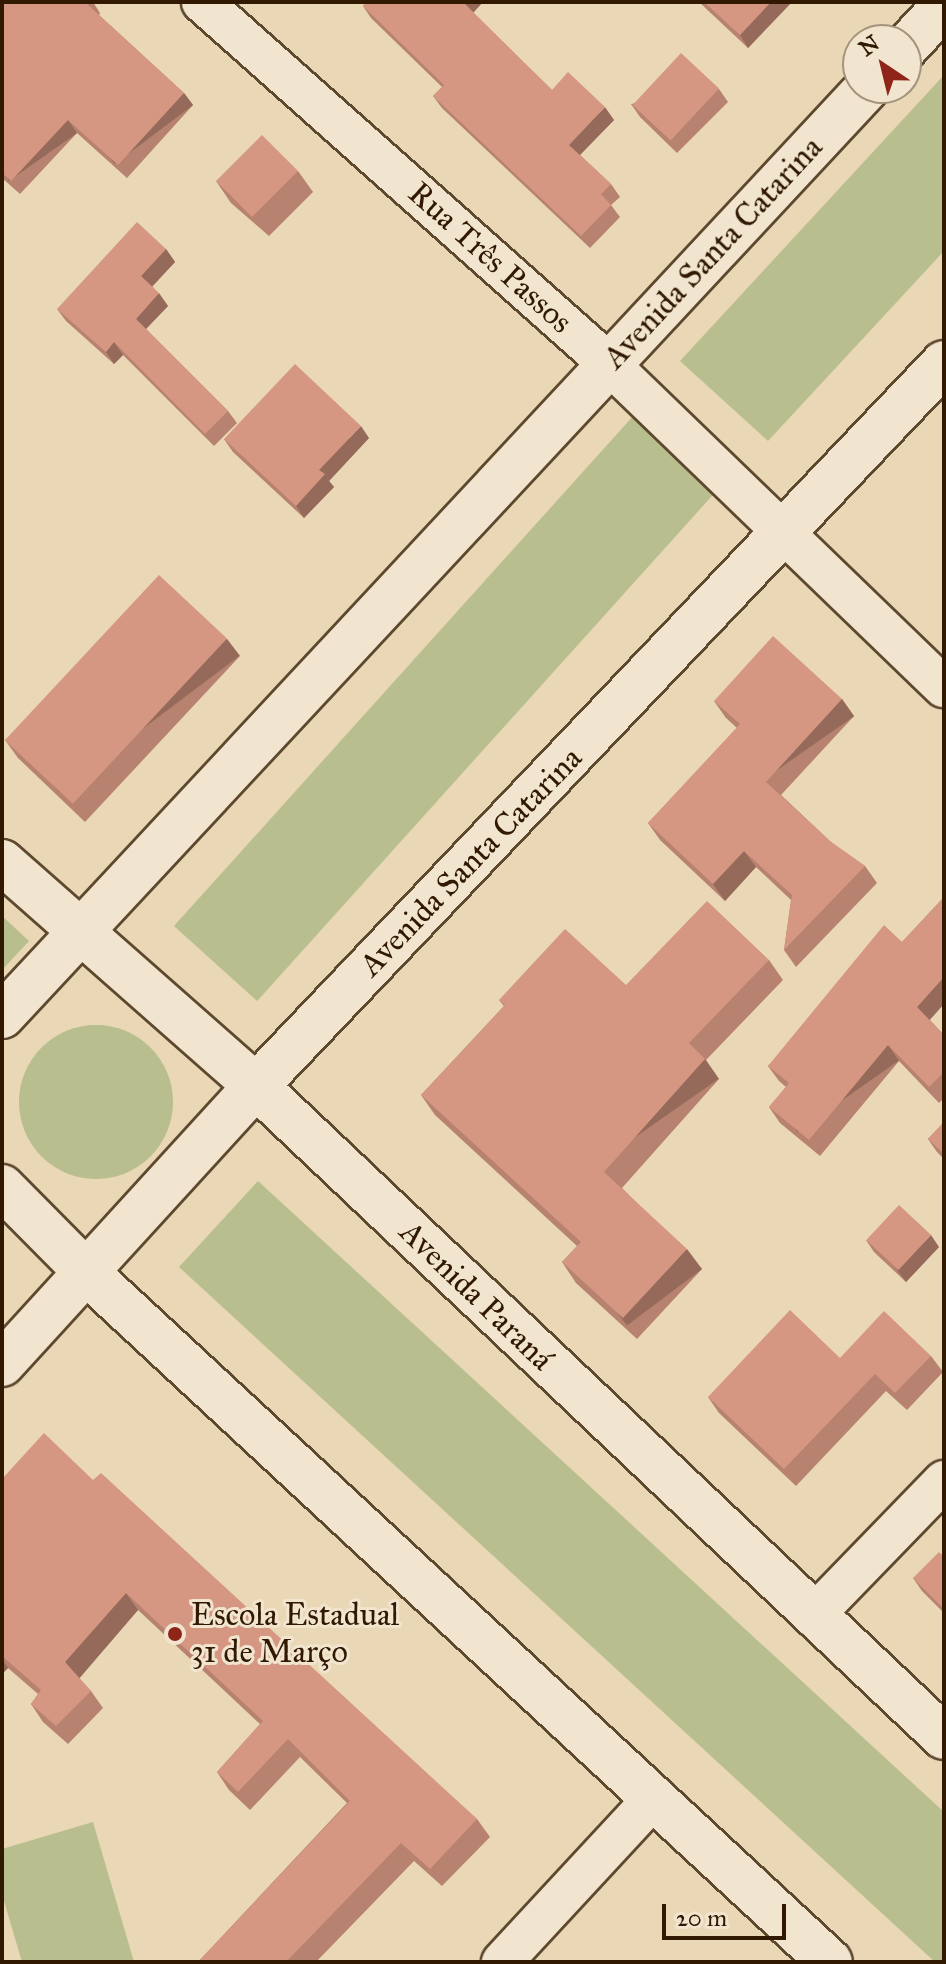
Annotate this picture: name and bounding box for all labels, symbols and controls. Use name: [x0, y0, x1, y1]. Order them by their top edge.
north arrow: [842, 24, 922, 104]
text: N: [854, 29, 884, 62]
street label: Avenida Santa Catarina: [595, 129, 831, 377]
street label: Rua Três Passos: [400, 174, 580, 342]
street label: Avenida Santa Catarina: [352, 739, 590, 985]
street label: Avenida Paraná: [391, 1213, 561, 1379]
place label: Escola Estadual 31 de Março: [191, 1597, 399, 1672]
marker: Escola Estadual 31 de Março: [166, 1625, 184, 1643]
scale bar: [666, 1888, 790, 1938]
text: 20 m: [676, 1903, 727, 1933]

